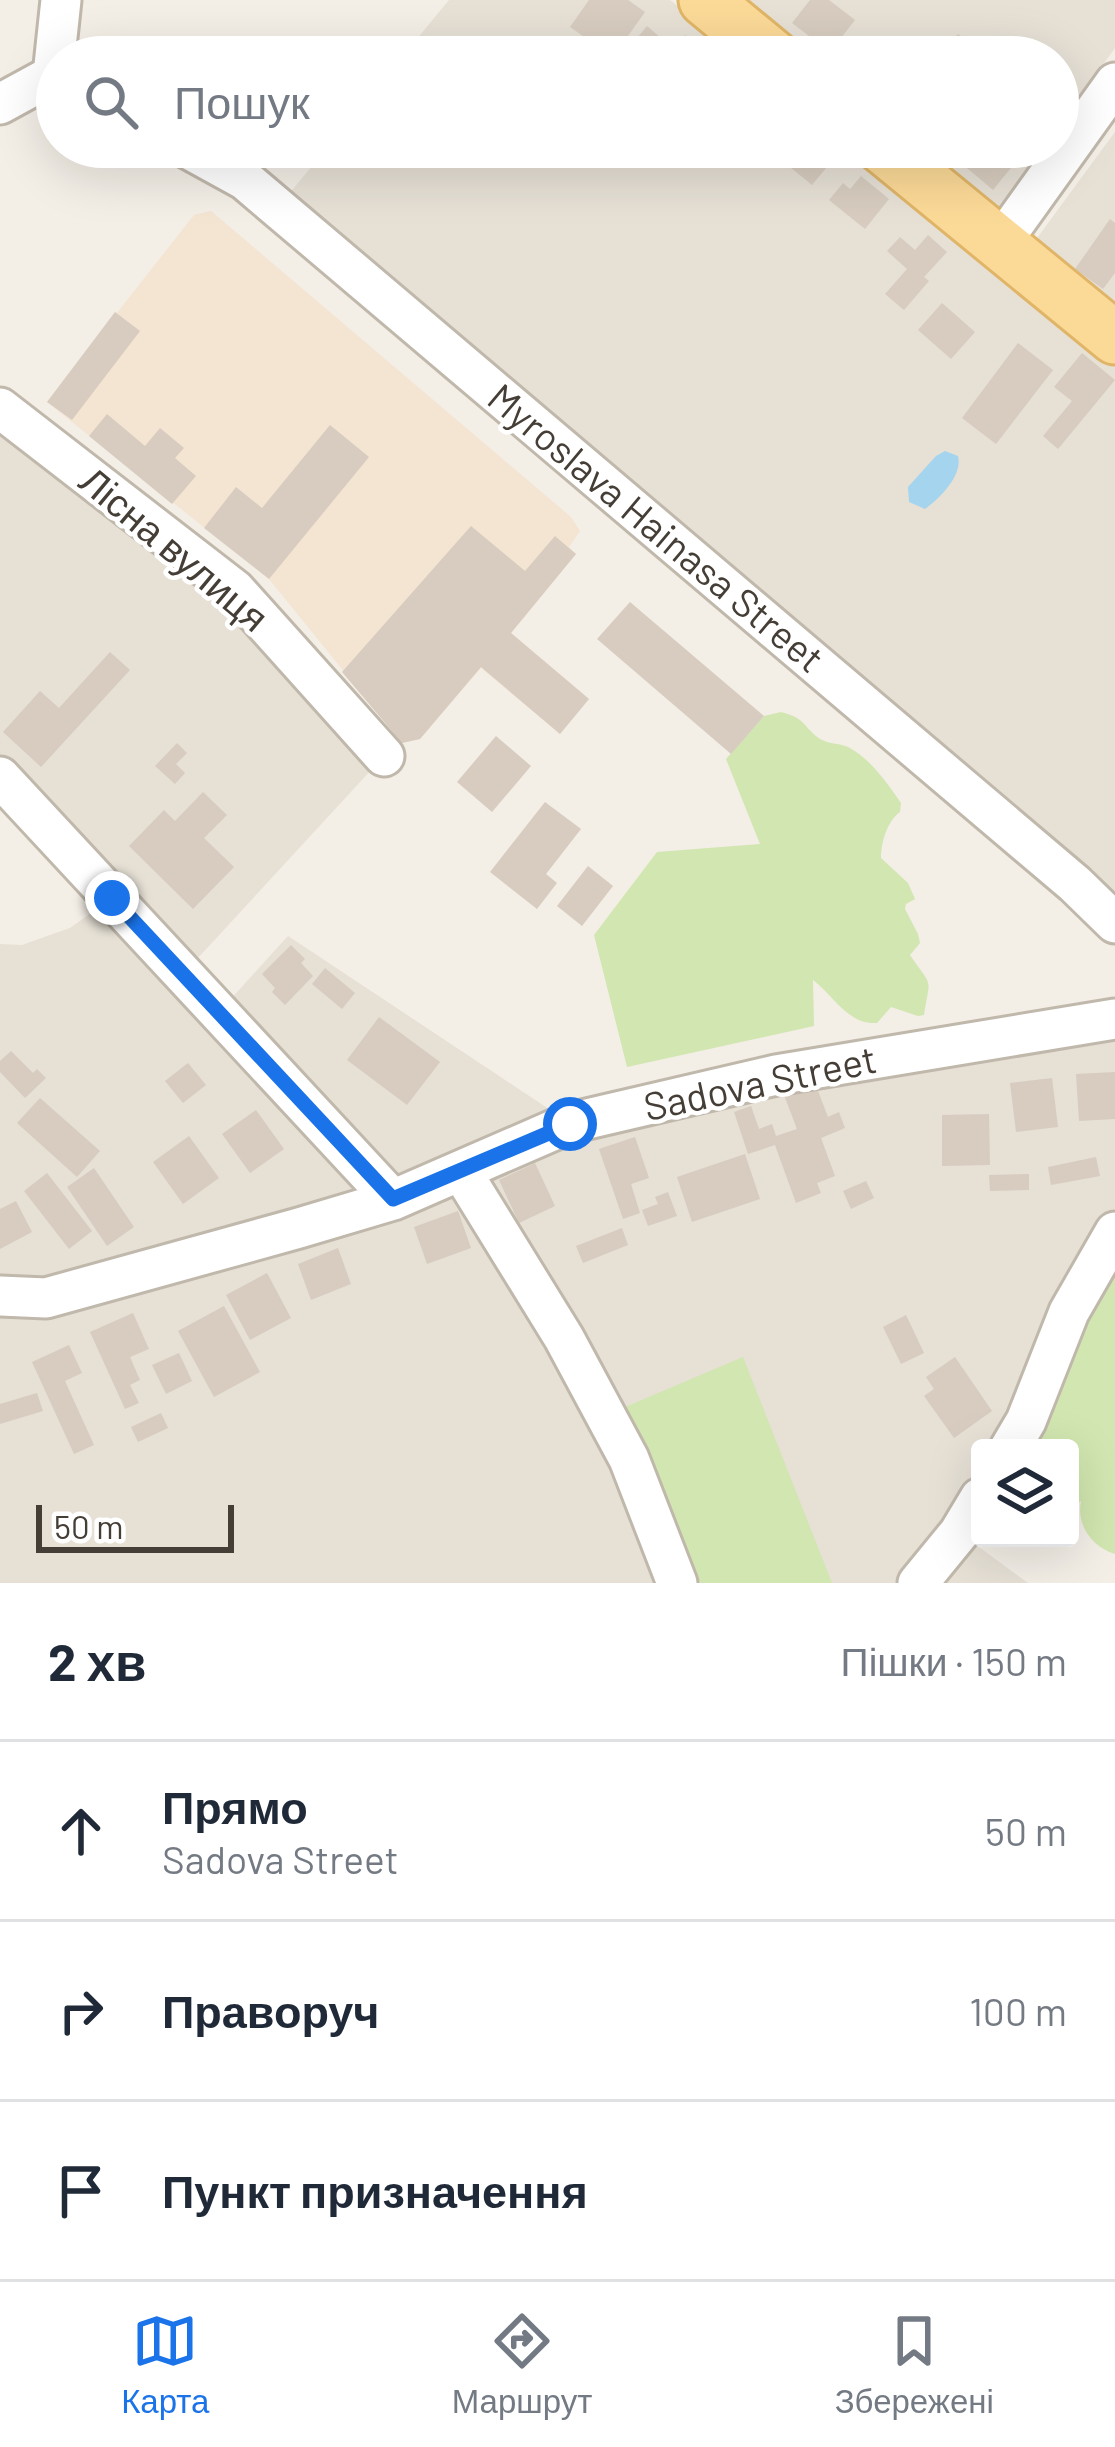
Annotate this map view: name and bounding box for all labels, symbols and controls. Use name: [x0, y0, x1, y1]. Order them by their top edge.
search box: [36, 36, 1079, 168]
icon: search: [78, 69, 144, 135]
text: Пошук: [174, 74, 310, 128]
street label: Myroslava Hainasa Street: [480, 373, 834, 681]
street label: Лісна вулиця: [71, 456, 279, 640]
route end: [85, 871, 139, 925]
street label: Sadova Street: [639, 1034, 880, 1129]
route start: [543, 1097, 597, 1151]
map controls: [971, 1439, 1079, 1547]
button: layers: [971, 1439, 1079, 1547]
scale bar: [36, 1499, 234, 1552]
text: 50 m: [54, 1506, 124, 1546]
text: 2 хв: [48, 1630, 146, 1691]
text: Пішки · 150 m: [841, 1637, 1067, 1684]
text: Прямо: [162, 1779, 308, 1833]
icon: ahead: [48, 1798, 114, 1864]
text: 50 m: [985, 1807, 1067, 1854]
text: Sadova Street: [162, 1835, 399, 1882]
icon: right: [48, 1978, 114, 2044]
text: Праворуч: [162, 1983, 379, 2037]
text: 100 m: [969, 1987, 1067, 2034]
icon: arrive: [48, 2158, 114, 2224]
text: Пункт призначення: [162, 2163, 588, 2217]
tab: Карта: [121, 2308, 209, 2421]
tab: Маршрут: [452, 2308, 592, 2421]
tab: Збережені: [835, 2308, 994, 2421]

